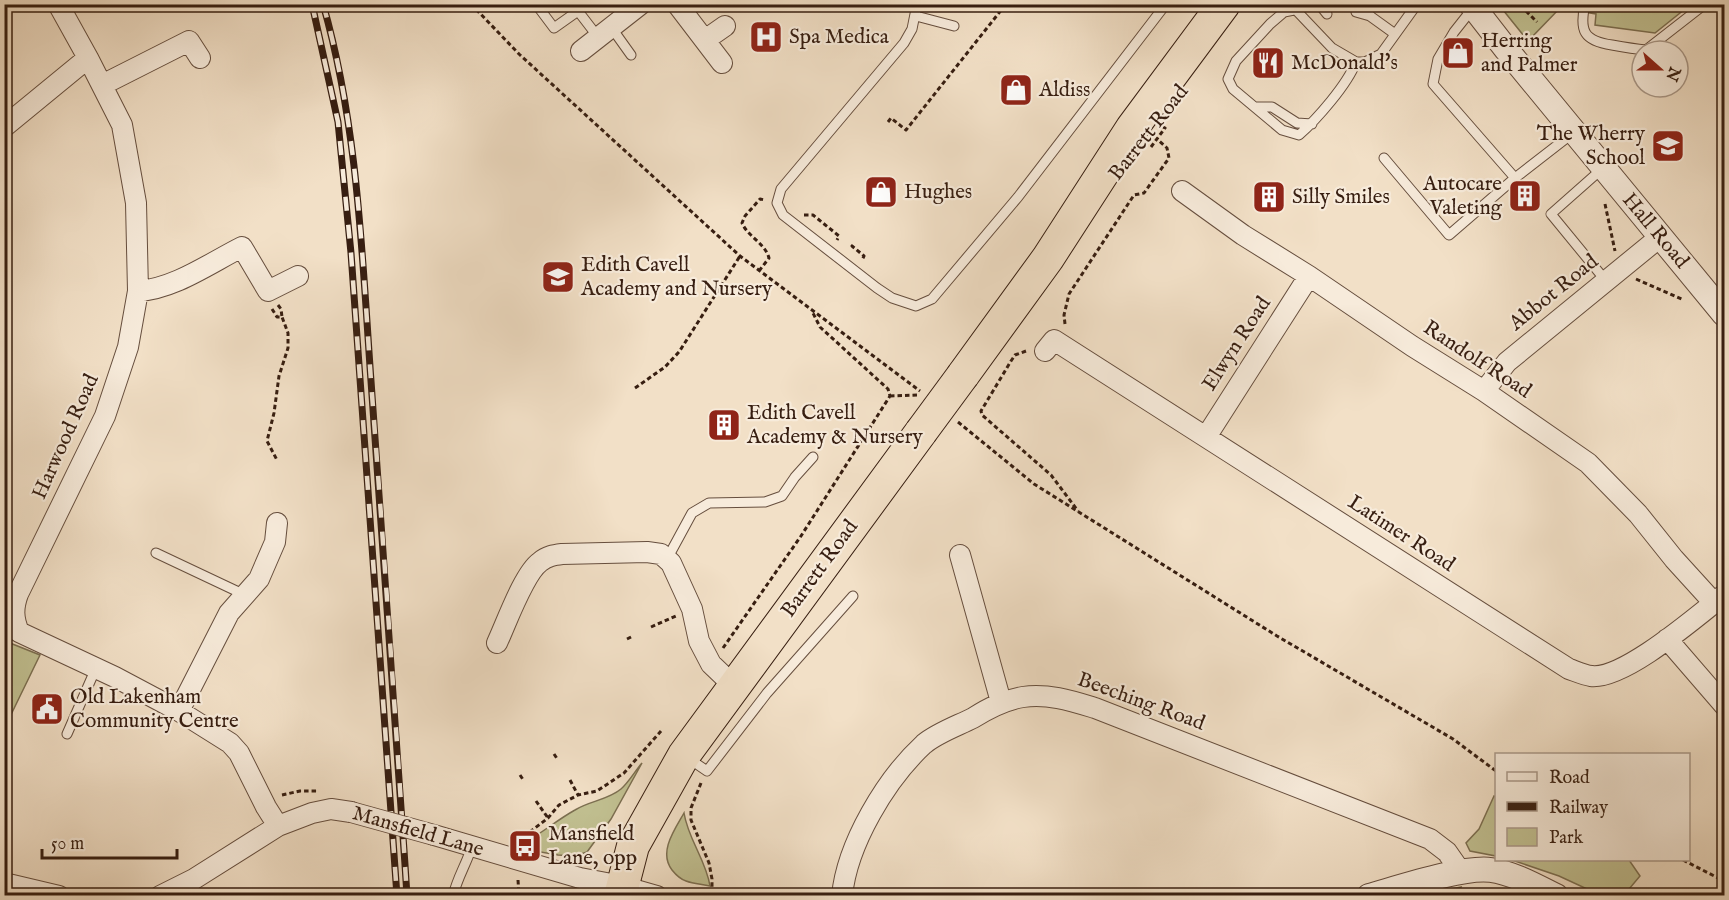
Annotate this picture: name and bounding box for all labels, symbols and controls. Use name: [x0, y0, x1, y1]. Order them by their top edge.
hospital icon: Spa Medica: [748, 19, 784, 55]
place label: Spa Medica: [789, 24, 890, 51]
place label: Herring and Palmer: [1481, 28, 1578, 79]
shop icon: Herring and Palmer: [1440, 35, 1476, 71]
north arrow: [1630, 39, 1690, 99]
restaurant icon: McDonald's: [1250, 45, 1286, 81]
place label: McDonald's: [1291, 50, 1398, 77]
text: N: [1660, 63, 1684, 84]
shop icon: Aldiss: [998, 72, 1034, 108]
place label: Aldiss: [1038, 77, 1090, 104]
street label: Barrett Road: [1103, 79, 1195, 186]
place label: The Wherry School: [1537, 121, 1646, 172]
school or university icon: The Wherry School: [1650, 128, 1686, 164]
place label: Autocare Valeting: [1422, 171, 1503, 222]
shop icon: Hughes: [863, 174, 899, 210]
building icon: Autocare Valeting: [1507, 178, 1543, 214]
place label: Hughes: [904, 179, 972, 206]
building icon: Silly Smiles: [1251, 179, 1287, 215]
place label: Silly Smiles: [1292, 184, 1390, 211]
street label: Hall Road: [1616, 188, 1695, 275]
street label: Abbot Road: [1503, 248, 1605, 338]
place label: Edith Cavell Academy and Nursery: [580, 252, 773, 303]
school or university icon: Edith Cavell Academy and Nursery: [540, 259, 576, 295]
street label: Elwyn Road: [1196, 291, 1278, 396]
street label: Randolf Road: [1418, 315, 1537, 406]
street label: Harwood Road: [26, 369, 106, 504]
place label: Edith Cavell Academy & Nursery: [746, 400, 923, 451]
building icon: Edith Cavell Academy & Nursery: [706, 407, 742, 443]
street label: Latimer Road: [1342, 489, 1460, 579]
street label: Barrett Road: [775, 514, 865, 623]
street label: Beeching Road: [1074, 666, 1209, 738]
place label: Old Lakenham Community Centre: [70, 684, 239, 735]
public building icon: Old Lakenham Community Centre: [29, 691, 65, 727]
legend: [1495, 753, 1690, 861]
text: Road: [1549, 767, 1590, 790]
text: Railway: [1549, 797, 1608, 820]
street label: Mansfield Lane: [349, 800, 487, 864]
place label: Mansfield Lane, opp: [548, 821, 637, 872]
scale bar: [42, 822, 177, 860]
text: Park: [1549, 827, 1584, 850]
bus stop icon: Mansfield Lane, opp: [507, 828, 543, 864]
text: 50 m: [51, 833, 84, 856]

